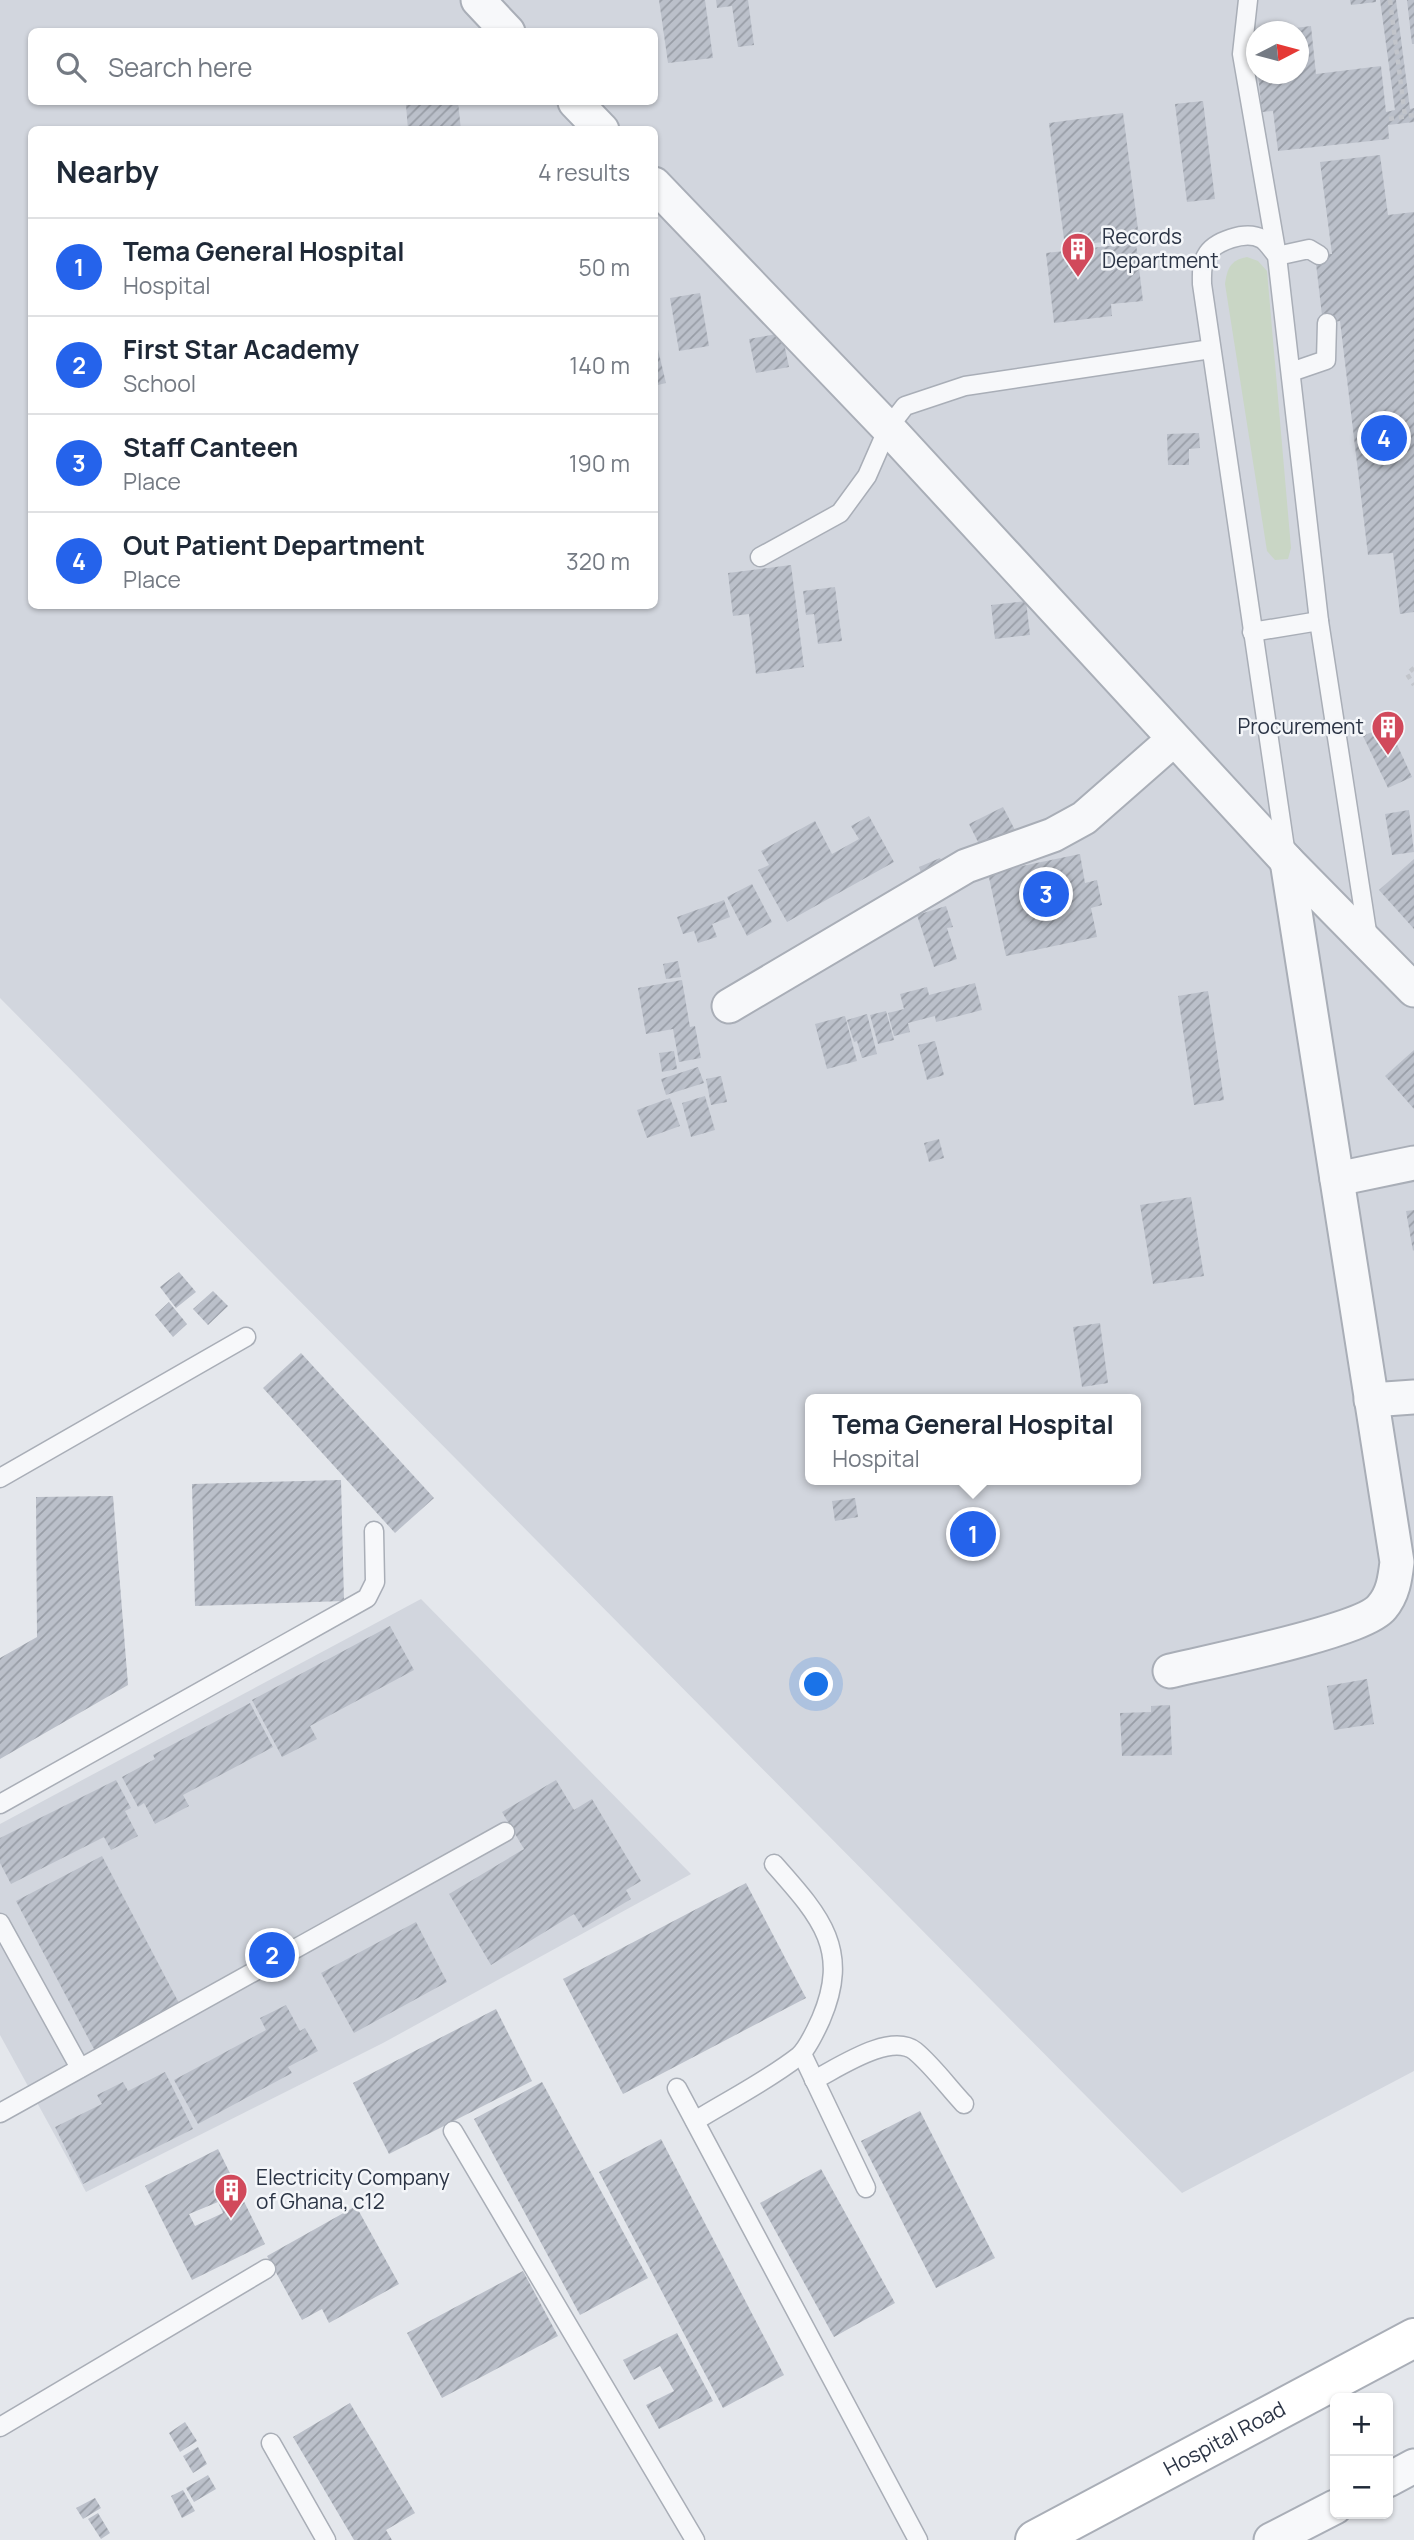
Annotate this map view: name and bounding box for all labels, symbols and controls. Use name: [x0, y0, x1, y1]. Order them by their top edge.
north arrow: [1246, 21, 1309, 84]
search box: [28, 28, 658, 105]
icon: search: [52, 48, 90, 86]
text: Search here: [108, 49, 253, 85]
text: Nearby: [56, 151, 159, 192]
text: 4 results: [538, 156, 630, 188]
place label: Records Department: [1102, 222, 1219, 274]
building icon: Records Department: [1059, 230, 1097, 279]
text: Tema General Hospital: [123, 233, 404, 269]
text: 1: [74, 251, 84, 283]
text: 50 m: [579, 251, 630, 283]
text: Hospital: [123, 269, 211, 301]
text: First Star Academy: [123, 331, 359, 367]
text: 2: [72, 349, 86, 381]
text: 140 m: [569, 349, 630, 381]
text: School: [123, 367, 196, 399]
pin: 4: [1361, 412, 1407, 464]
text: Staff Canteen: [123, 429, 298, 465]
text: 3: [72, 447, 86, 479]
text: 190 m: [569, 447, 630, 479]
text: Place: [123, 465, 181, 497]
text: Out Patient Department: [123, 527, 425, 563]
text: 4: [72, 545, 86, 577]
text: 320 m: [566, 545, 630, 577]
text: Place: [123, 563, 181, 595]
building icon: Procurement: [1369, 708, 1407, 757]
place label: Procurement: [1238, 712, 1364, 740]
pin: 3: [1023, 868, 1069, 920]
popup: [805, 1394, 1141, 1485]
text: Tema General Hospital: [832, 1406, 1114, 1442]
text: Hospital: [832, 1442, 920, 1474]
pin: 1: [950, 1508, 996, 1560]
your location: [799, 1667, 833, 1701]
pin: 2: [249, 1929, 295, 1981]
place label: Electricity Company of Ghana, c12: [256, 2163, 450, 2215]
building icon: Electricity Company of Ghana, c12: [212, 2171, 250, 2220]
map controls: [1330, 2393, 1393, 2519]
button: +: [1330, 2393, 1393, 2456]
street label: Hospital Road: [1159, 2394, 1290, 2482]
button: −: [1330, 2456, 1393, 2519]

